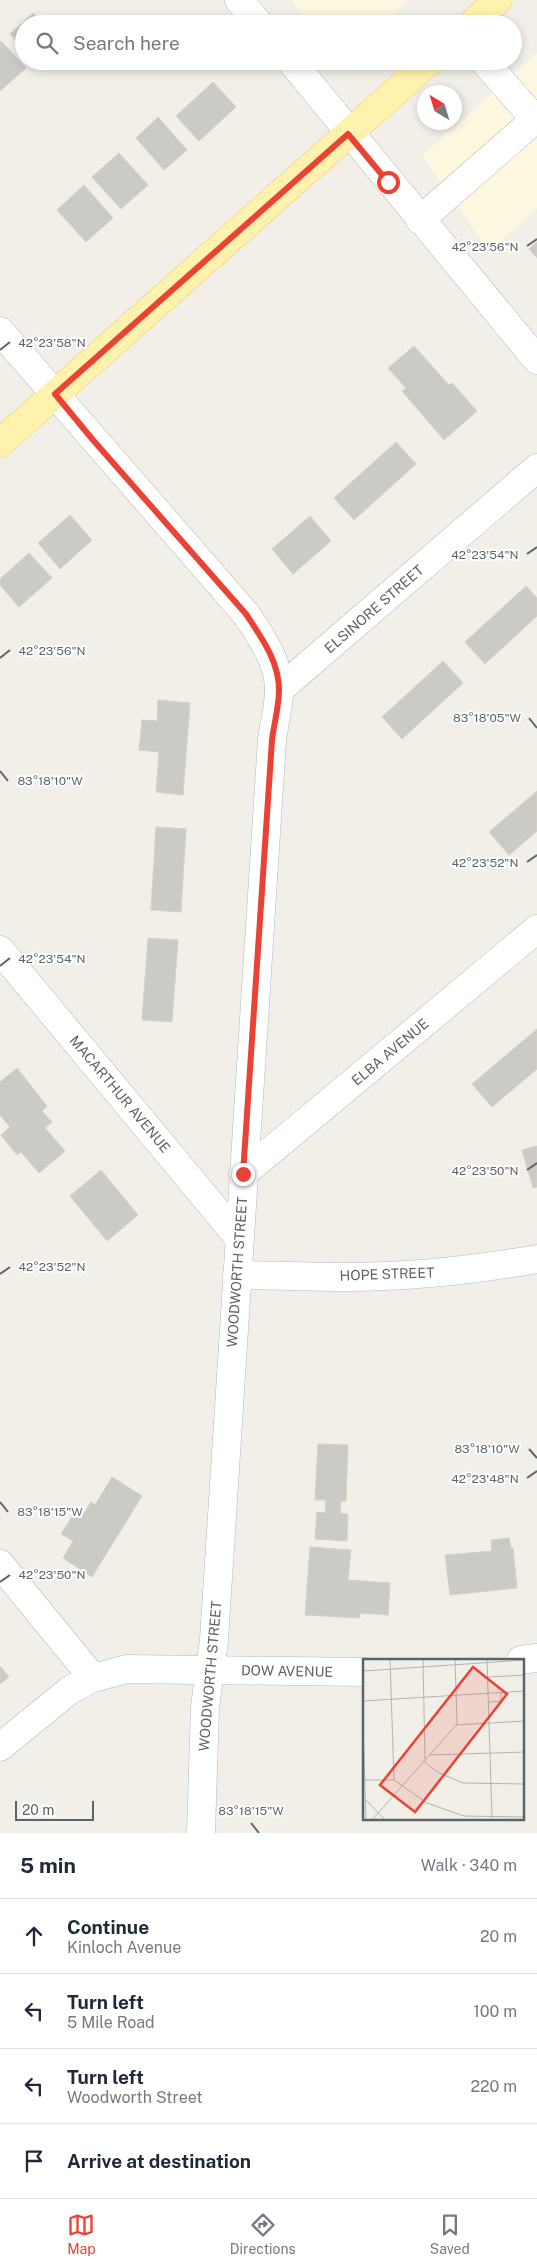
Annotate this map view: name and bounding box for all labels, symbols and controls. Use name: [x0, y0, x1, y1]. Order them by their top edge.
search box: [15, 15, 522, 70]
icon: search: [33, 29, 61, 57]
text: Search here: [73, 32, 180, 54]
north arrow: [417, 85, 462, 130]
route start: [377, 171, 400, 194]
text: 42°23'56"N: [451, 240, 519, 254]
text: 42°23'58"N: [18, 336, 86, 350]
text: 42°23'54"N: [451, 548, 519, 562]
street label: ELSINORE STREET: [321, 562, 427, 656]
text: 42°23'56"N: [18, 644, 86, 658]
text: 83°18'05"W: [453, 711, 522, 725]
text: 83°18'10"W: [17, 774, 83, 788]
text: 42°23'52"N: [452, 856, 518, 870]
text: 42°23'54"N: [18, 952, 86, 966]
street label: ELBA AVENUE: [348, 1015, 432, 1089]
street label: MACARTHUR AVENUE: [66, 1032, 174, 1156]
route end: [232, 1163, 255, 1186]
text: 42°23'50"N: [451, 1164, 519, 1178]
street label: WOODWORTH STREET: [224, 1196, 250, 1348]
text: 42°23'52"N: [19, 1260, 85, 1274]
street label: HOPE STREET: [339, 1264, 435, 1284]
text: 83°18'10"W: [454, 1442, 520, 1456]
text: 42°23'48"N: [451, 1472, 519, 1486]
text: 83°18'15"W: [17, 1505, 83, 1519]
text: 42°23'50"N: [18, 1568, 86, 1582]
street label: WOODWORTH STREET: [195, 1600, 225, 1752]
inset map: [363, 1659, 524, 1820]
street label: DOW AVENUE: [241, 1662, 333, 1680]
scale bar: [15, 1798, 94, 1821]
text: 20 m: [22, 1802, 54, 1818]
text: 83°18'15"W: [218, 1804, 284, 1818]
text: 5 min: [20, 1853, 76, 1878]
text: Walk · 340 m: [421, 1856, 517, 1875]
text: Continue: [67, 1916, 149, 1938]
icon: ahead: [20, 1922, 48, 1950]
text: 20 m: [480, 1927, 517, 1946]
text: Kinloch Avenue: [67, 1938, 181, 1957]
text: Turn left: [67, 1991, 144, 2013]
icon: left: [20, 1997, 48, 2025]
text: 100 m: [473, 2002, 517, 2021]
text: 5 Mile Road: [67, 2013, 155, 2032]
text: Turn left: [67, 2066, 144, 2088]
icon: left: [20, 2072, 48, 2100]
text: 220 m: [470, 2077, 517, 2096]
text: Woodworth Street: [67, 2088, 203, 2107]
icon: arrive: [20, 2147, 48, 2175]
text: Arrive at destination: [67, 2150, 251, 2172]
tab: Map: [67, 2211, 96, 2257]
tab: Directions: [230, 2211, 296, 2257]
tab: Saved: [430, 2211, 470, 2257]

